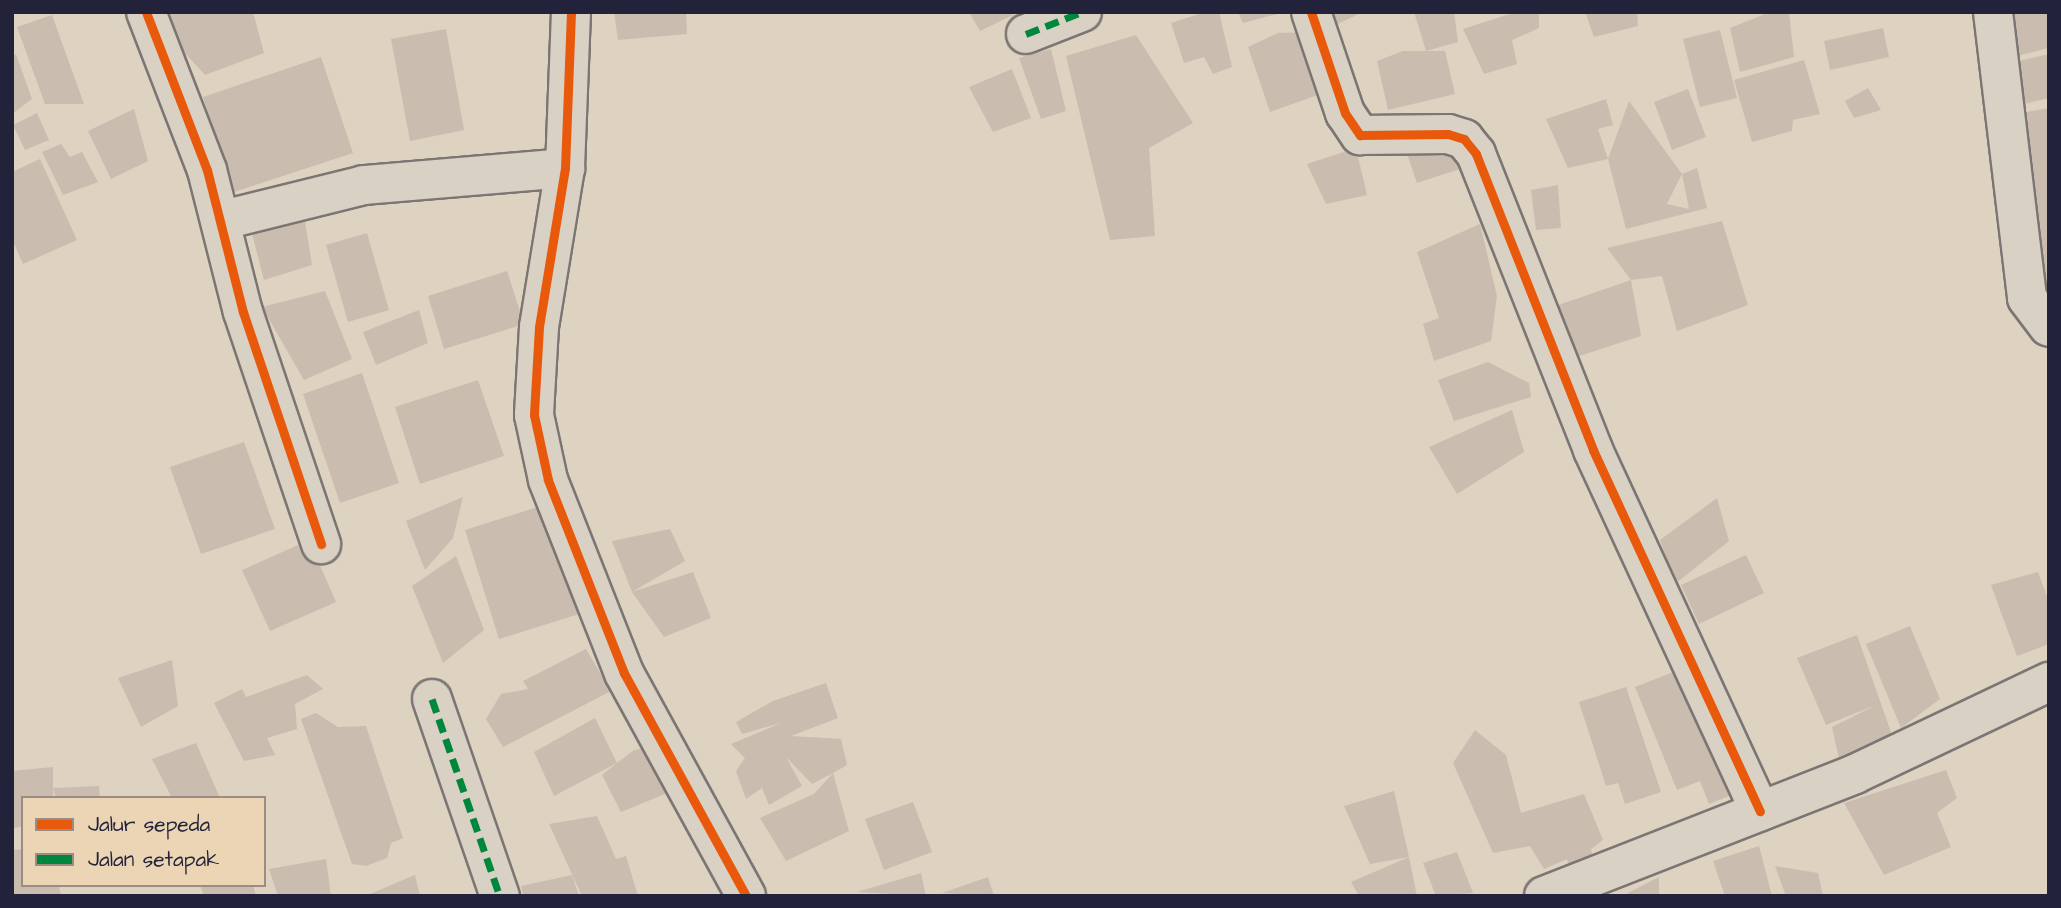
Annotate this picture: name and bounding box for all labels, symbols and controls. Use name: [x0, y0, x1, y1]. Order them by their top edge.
legend: [21, 796, 266, 887]
text: Jalur sepeda: [88, 810, 210, 839]
text: Jalan setapak: [88, 845, 219, 874]

